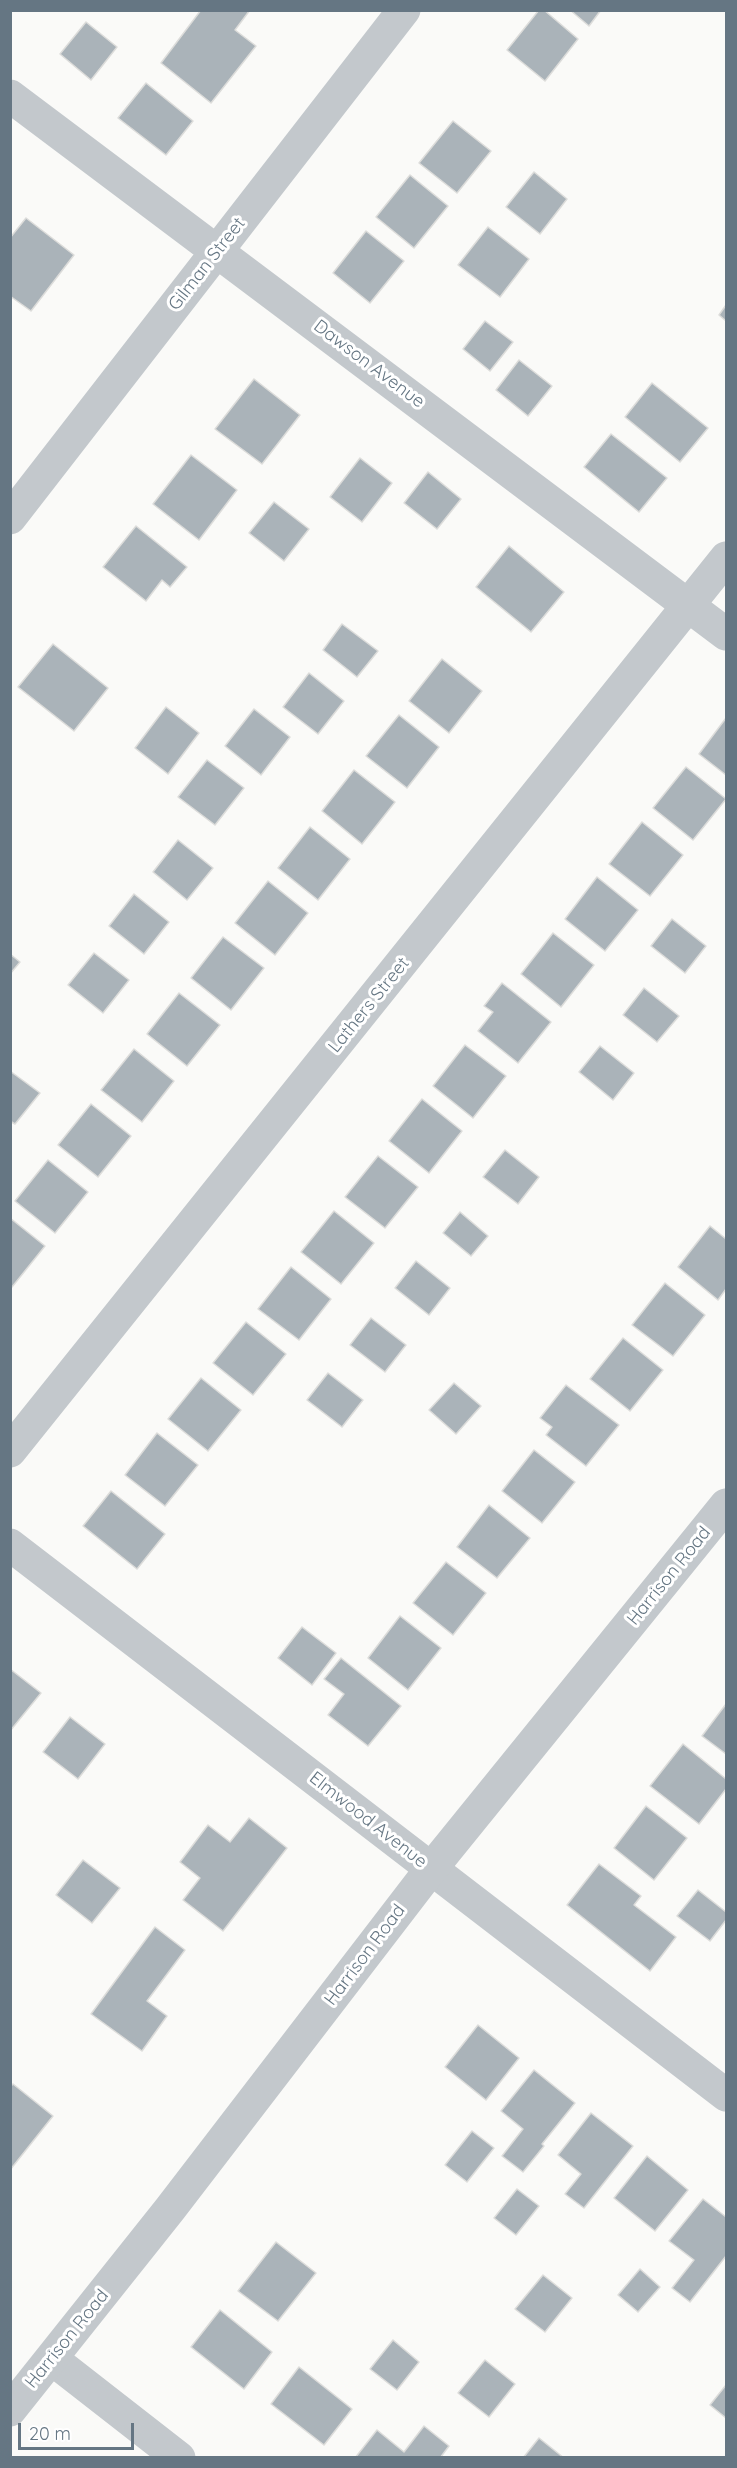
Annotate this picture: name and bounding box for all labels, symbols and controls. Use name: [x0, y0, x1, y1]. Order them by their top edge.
street label: Gilman Street: [164, 213, 250, 315]
street label: Dawson Avenue: [309, 315, 429, 413]
street label: Lathers Street: [324, 953, 414, 1057]
street label: Harrison Road: [623, 1522, 715, 1630]
street label: Elmwood Avenue: [305, 1767, 431, 1873]
street label: Harrison Road: [320, 1900, 410, 2010]
street label: Harrison Road: [21, 2285, 113, 2393]
scale bar: [21, 2411, 136, 2449]
text: 20 m: [29, 2422, 71, 2445]

